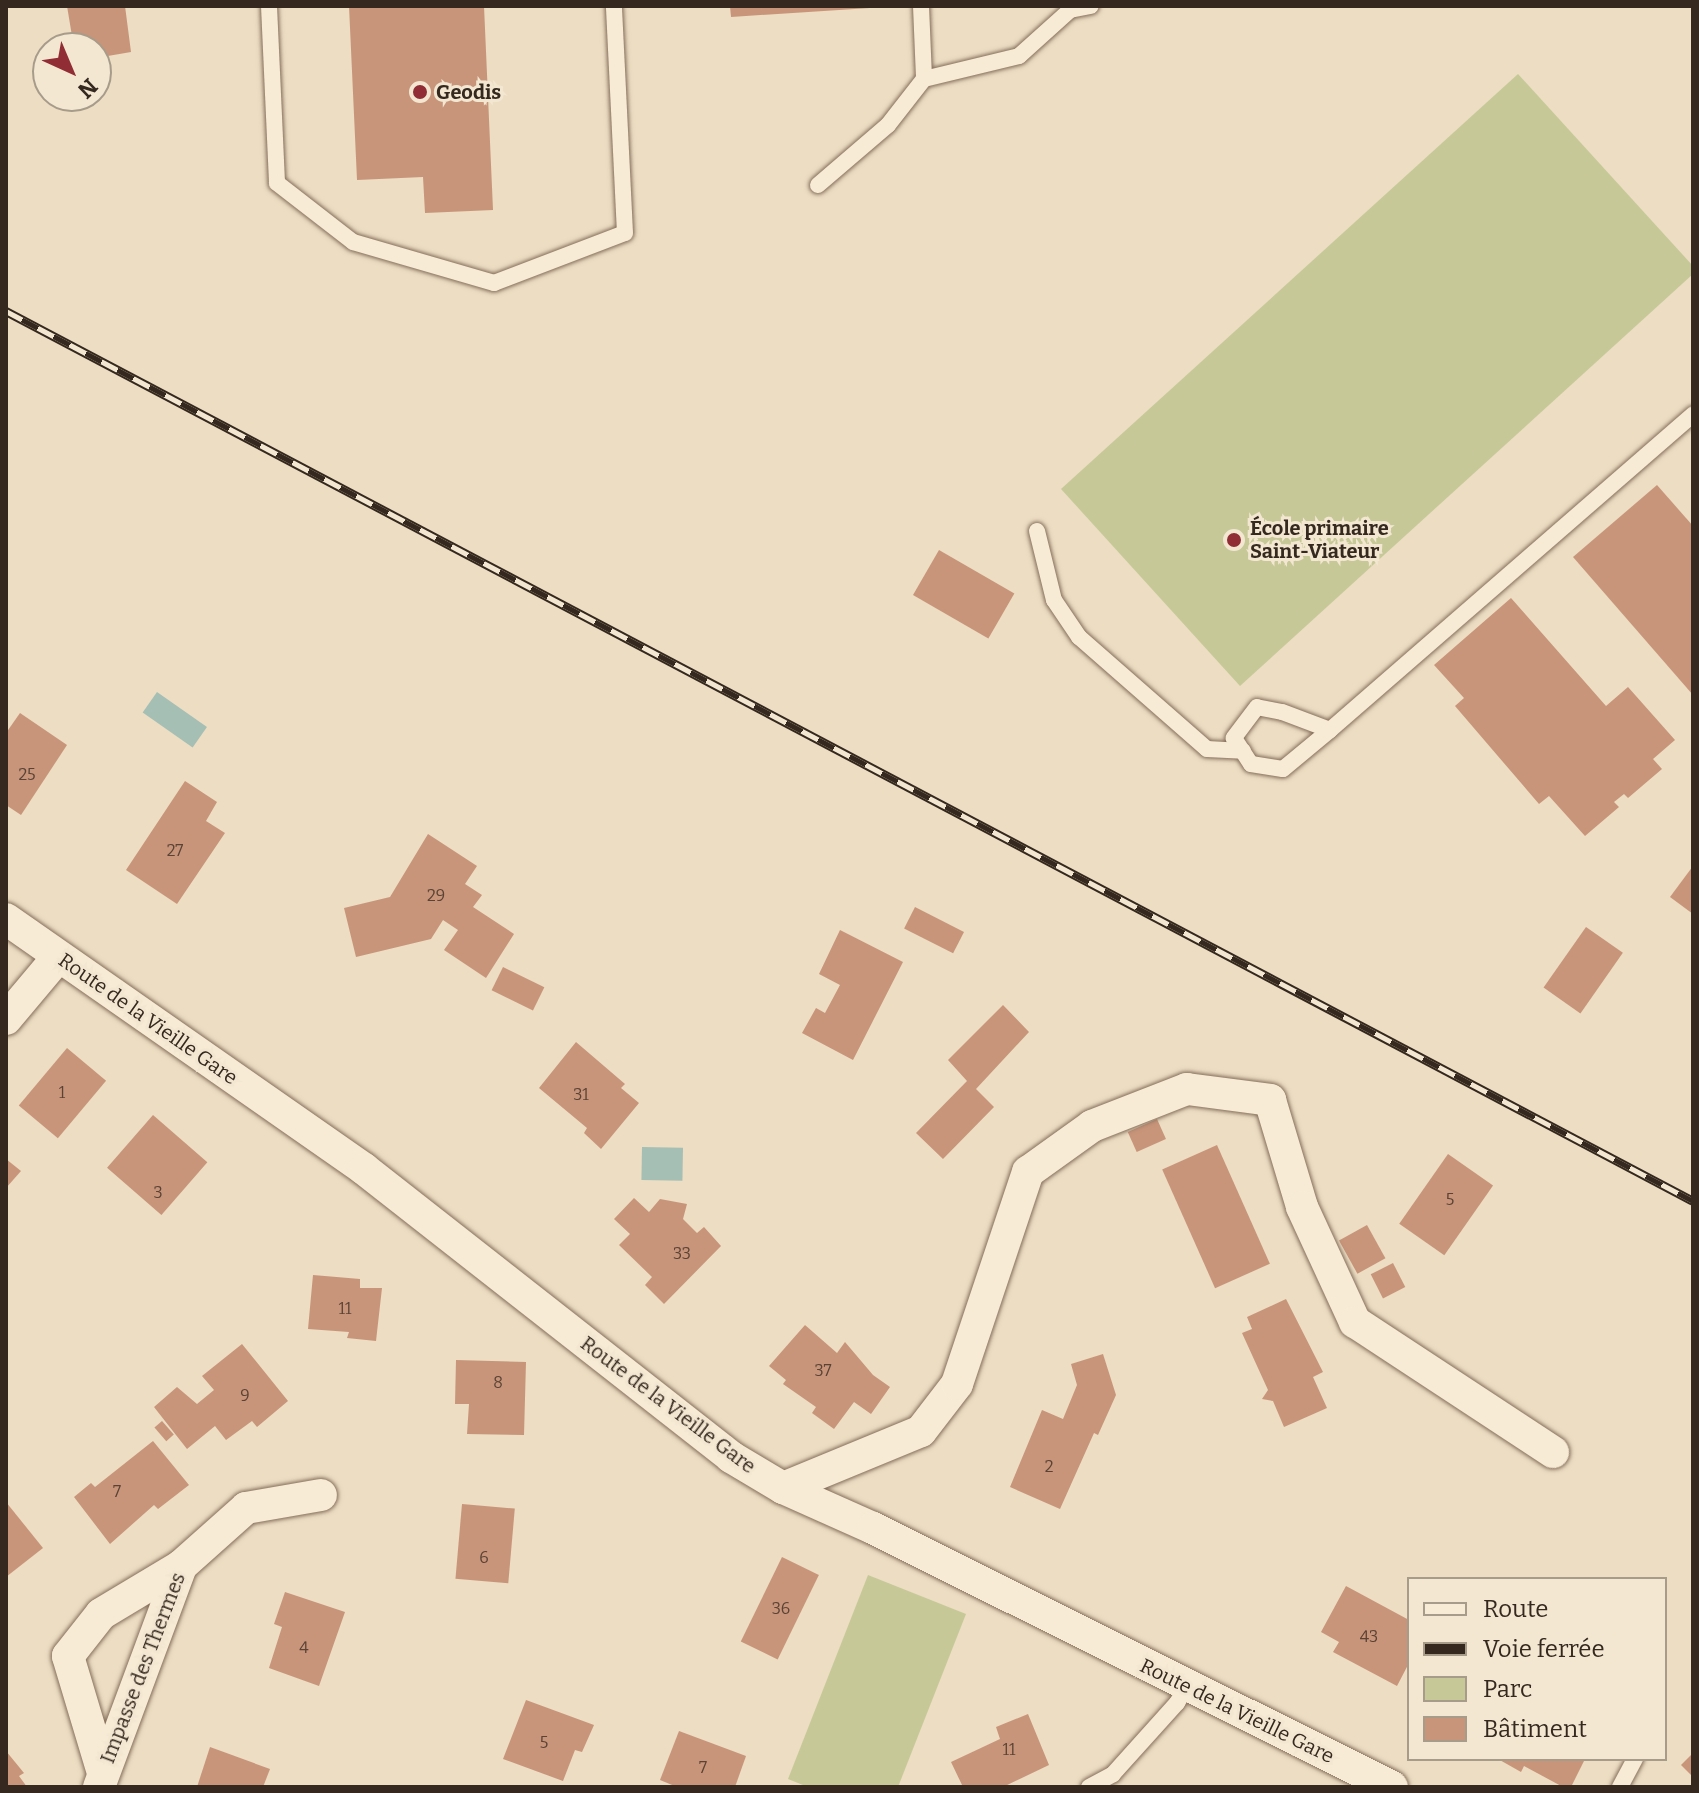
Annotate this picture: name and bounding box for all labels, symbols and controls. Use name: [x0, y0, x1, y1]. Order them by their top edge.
north arrow: [32, 32, 112, 112]
text: N: [72, 73, 103, 104]
place label: Geodis: [436, 80, 501, 104]
marker: Geodis: [411, 83, 429, 101]
place label: École primaire Saint-Viateur: [1250, 516, 1389, 563]
marker: École primaire Saint-Viateur: [1225, 531, 1243, 549]
house number: 25: [18, 765, 36, 785]
house number: 27: [167, 841, 183, 861]
house number: 29: [427, 886, 445, 906]
street label: Route de la Vieille Gare: [54, 948, 242, 1090]
house number: 1: [59, 1083, 65, 1103]
house number: 31: [573, 1085, 589, 1105]
house number: 3: [153, 1183, 163, 1203]
house number: 5: [1446, 1190, 1454, 1210]
house number: 33: [673, 1244, 691, 1264]
house number: 11: [339, 1299, 351, 1319]
street label: Route de la Vieille Gare: [576, 1331, 760, 1479]
house number: 37: [814, 1361, 832, 1381]
house number: 8: [493, 1373, 503, 1393]
house number: 9: [240, 1386, 250, 1406]
house number: 2: [1045, 1457, 1053, 1477]
house number: 7: [113, 1482, 121, 1502]
house number: 6: [479, 1548, 489, 1568]
street label: Impasse des Thermes: [96, 1569, 190, 1767]
legend: [1407, 1577, 1667, 1761]
text: Route: [1483, 1595, 1548, 1623]
house number: 36: [772, 1599, 790, 1619]
house number: 43: [1360, 1627, 1378, 1647]
text: Voie ferrée: [1483, 1635, 1605, 1663]
house number: 4: [299, 1638, 309, 1658]
street label: Route de la Vieille Gare: [1136, 1654, 1338, 1768]
text: Parc: [1483, 1675, 1532, 1703]
text: Bâtiment: [1483, 1715, 1587, 1743]
house number: 5: [540, 1733, 548, 1753]
house number: 11: [1003, 1740, 1015, 1760]
house number: 7: [699, 1758, 707, 1778]

